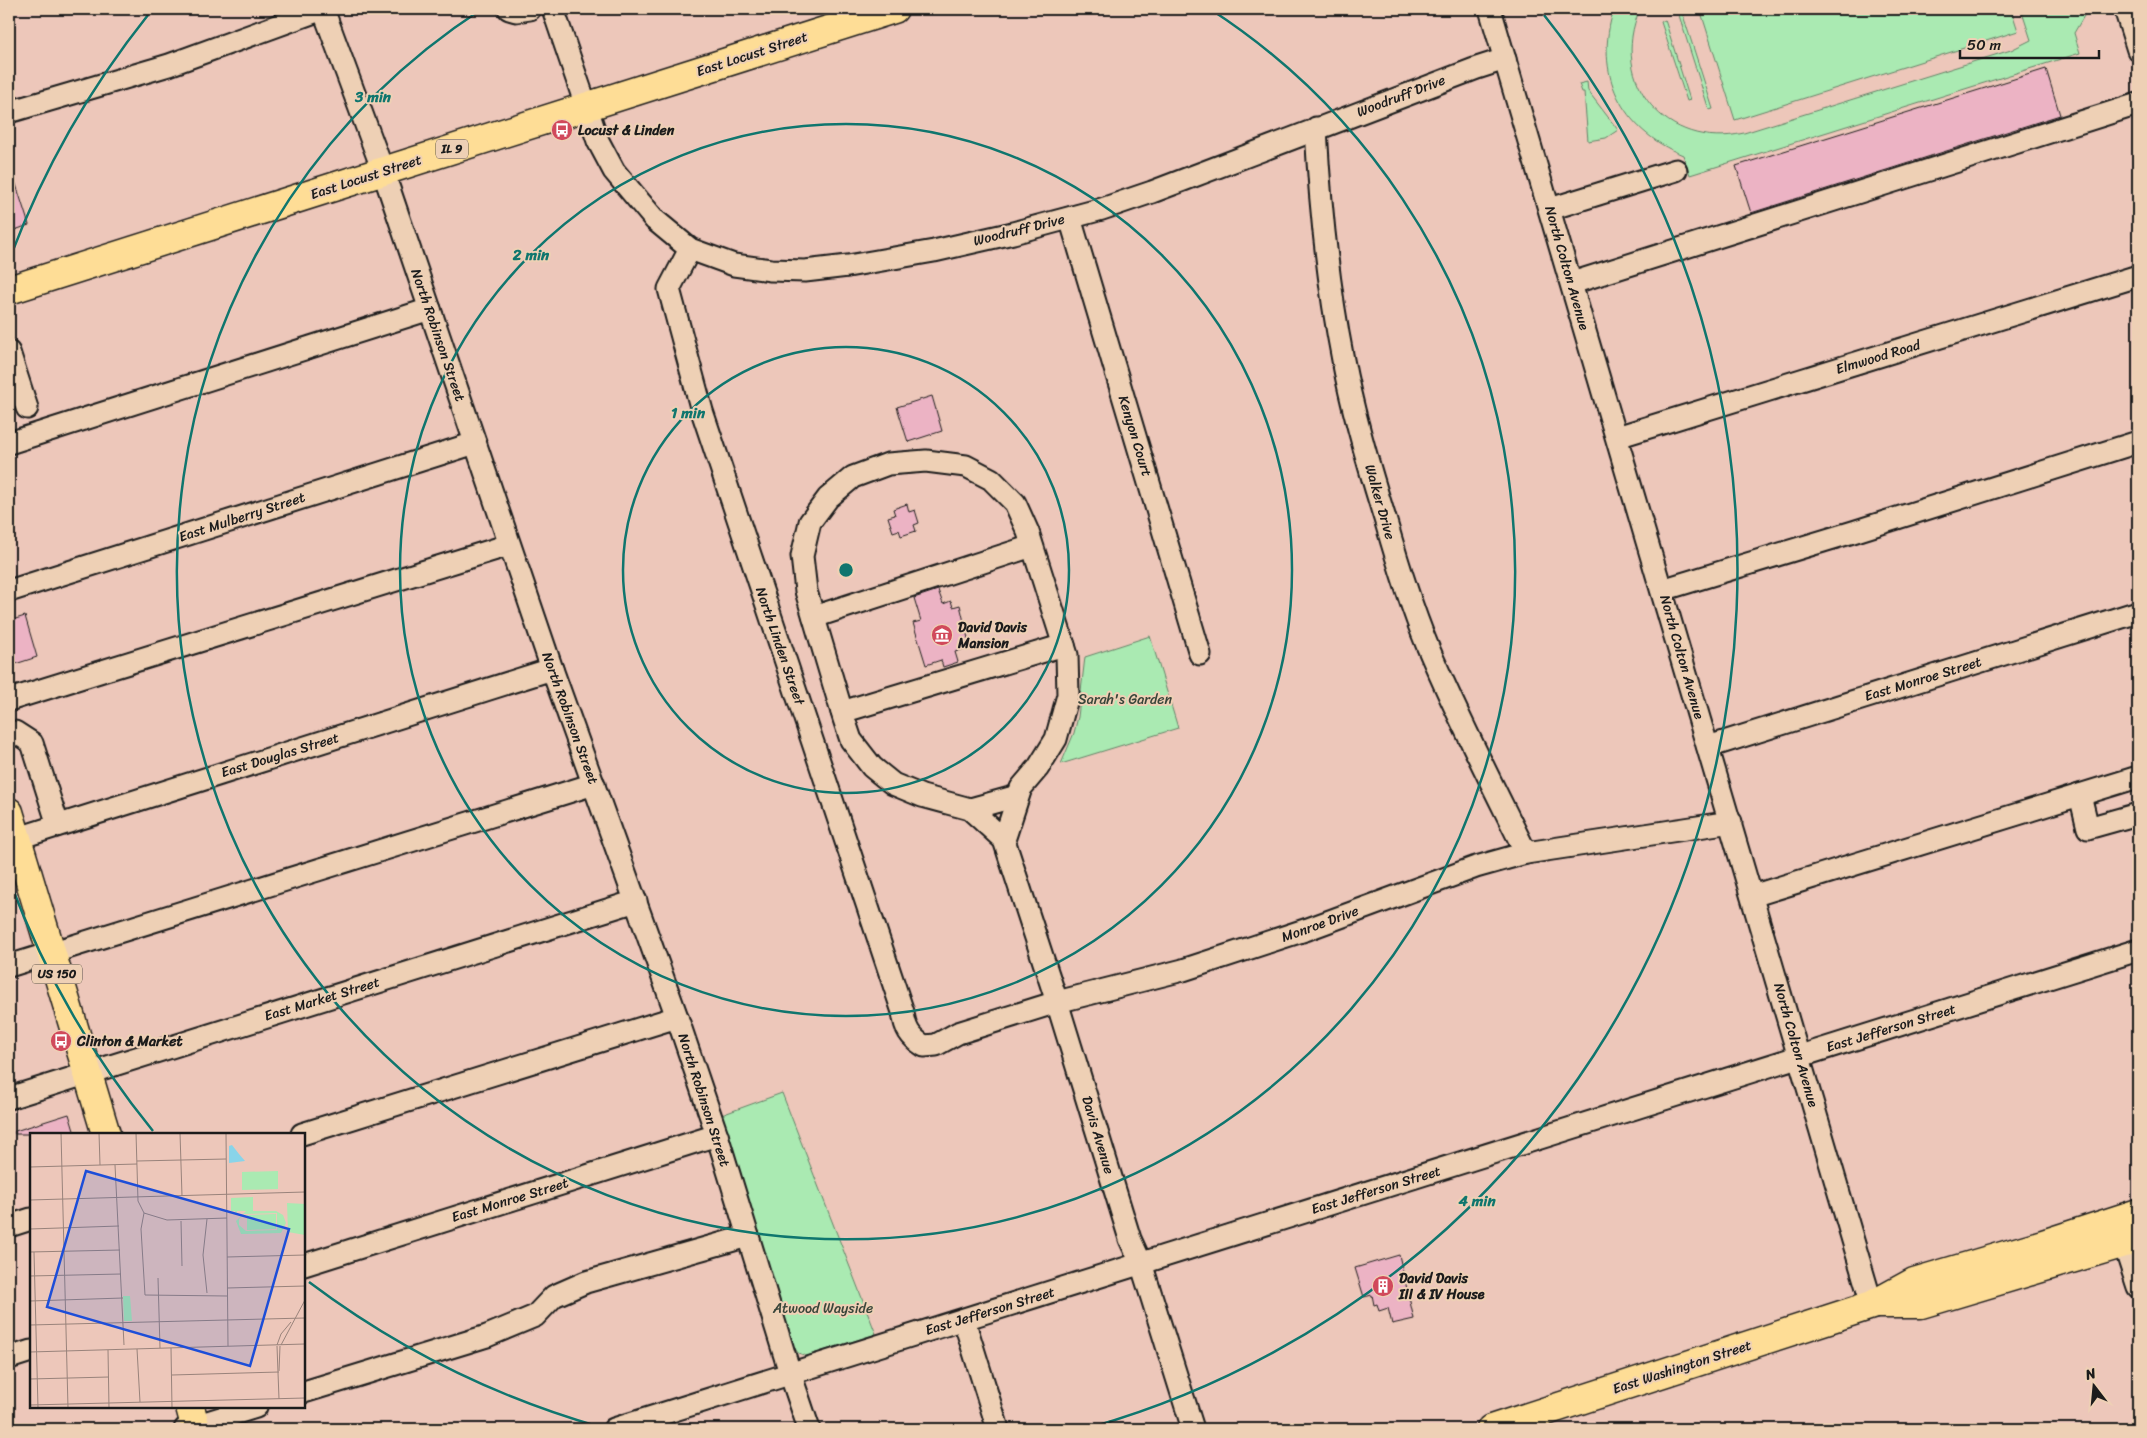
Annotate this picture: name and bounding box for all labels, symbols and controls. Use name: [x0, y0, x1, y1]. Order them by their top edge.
street label: East Locust Street: [693, 24, 811, 84]
scale bar: [1960, 28, 2098, 60]
text: 50 m: [1967, 32, 2002, 58]
street label: Woodruff Drive: [1353, 68, 1449, 124]
text: 3 min: [354, 84, 392, 110]
bus stop icon: Locust & Linden: [550, 118, 574, 142]
place label: Locust & Linden: [578, 118, 675, 143]
road number: IL 9: [436, 140, 468, 158]
street label: East Locust Street: [307, 147, 425, 207]
street label: North Colton Avenue: [1537, 203, 1597, 333]
street label: Woodruff Drive: [971, 207, 1067, 253]
text: 2 min: [512, 242, 550, 268]
street label: North Robinson Street: [404, 265, 472, 405]
street label: Elmwood Road: [1833, 332, 1925, 382]
street label: Kenyon Court: [1111, 392, 1159, 480]
text: 1 min: [671, 400, 706, 426]
street label: Walker Drive: [1357, 461, 1403, 543]
street label: East Mulberry Street: [175, 485, 309, 549]
centre of rings: [837, 561, 855, 579]
street label: North Linden Street: [748, 584, 812, 710]
street label: North Colton Avenue: [1652, 592, 1712, 722]
place label: David Davis Mansion: [957, 615, 1028, 656]
museum icon: David Davis Mansion: [930, 623, 954, 647]
street label: North Robinson Street: [534, 648, 606, 788]
street label: East Monroe Street: [1861, 649, 1985, 709]
park label: Sarah's Garden: [1078, 687, 1173, 712]
street label: East Douglas Street: [218, 725, 342, 785]
street label: Monroe Drive: [1278, 898, 1362, 950]
road number: US 150: [32, 964, 82, 984]
street label: East Market Street: [261, 970, 383, 1028]
street label: North Colton Avenue: [1766, 980, 1826, 1110]
street label: East Jefferson Street: [1823, 996, 1959, 1060]
bus stop icon: Clinton & Market: [49, 1029, 73, 1053]
place label: Clinton & Market: [76, 1029, 183, 1054]
street label: North Robinson Street: [671, 1030, 737, 1170]
street label: Davis Avenue: [1074, 1093, 1122, 1177]
inset map: [30, 1133, 305, 1408]
street label: East Jefferson Street: [1308, 1158, 1444, 1222]
street label: East Monroe Street: [448, 1170, 572, 1230]
text: 4 min: [1457, 1188, 1496, 1214]
place label: David Davis III & IV House: [1398, 1266, 1485, 1307]
building icon: David Davis III & IV House: [1371, 1274, 1395, 1298]
street label: East Jefferson Street: [922, 1279, 1058, 1343]
park label: Atwood Wayside: [772, 1296, 873, 1321]
street label: East Washington Street: [1609, 1333, 1755, 1401]
north arrow: [2070, 1360, 2120, 1410]
text: N: [2081, 1361, 2099, 1388]

